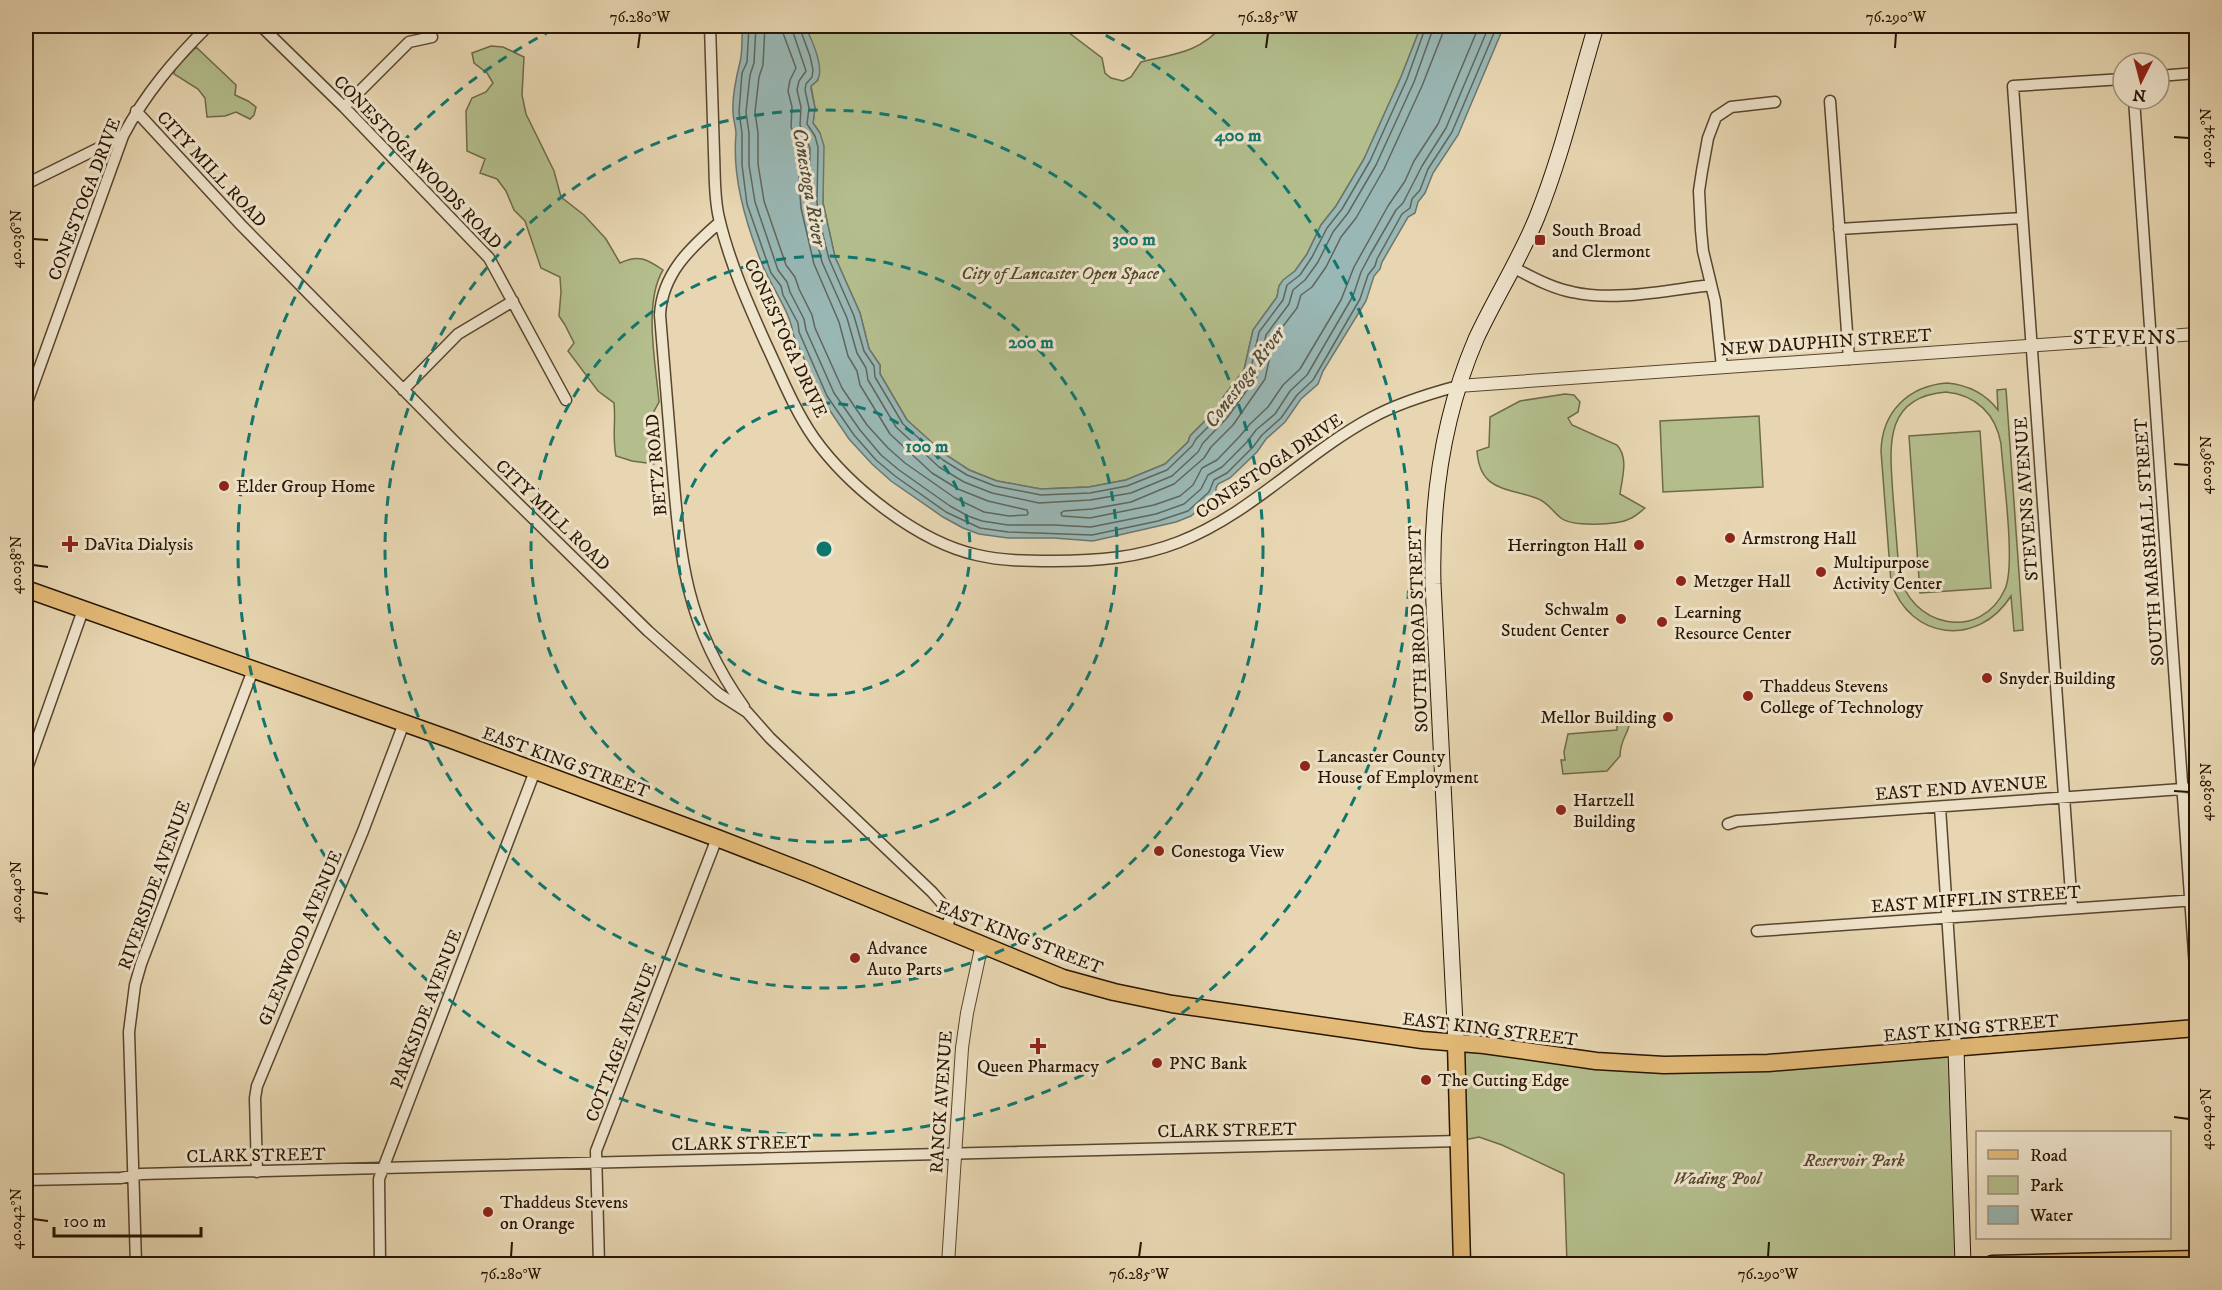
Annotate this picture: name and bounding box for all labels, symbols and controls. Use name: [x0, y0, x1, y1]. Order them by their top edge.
text: 76.280°W: [610, 8, 671, 27]
text: 76.285°W: [1238, 8, 1298, 27]
text: 76.290°W: [1866, 8, 1927, 27]
north arrow: [2111, 51, 2171, 111]
street label: CONESTOGA WOODS ROAD: [328, 71, 506, 254]
text: N: [2132, 84, 2147, 106]
street label: CITY MILL ROAD: [152, 107, 271, 232]
text: 40.034°N: [2197, 108, 2216, 168]
street label: CONESTOGA DRIVE: [44, 115, 126, 284]
text: 400 m: [1213, 125, 1262, 147]
water label: Conestoga River: [786, 126, 832, 250]
text: 40.036°N: [7, 210, 26, 268]
place label: South Broad and Clermont: [1552, 220, 1651, 263]
text: 300 m: [1112, 229, 1156, 251]
marker: South Broad and Clermont: [1533, 233, 1547, 247]
street label: CONESTOGA DRIVE: [739, 256, 832, 421]
park label: City of Lancaster Open Space: [961, 263, 1160, 285]
water label: Conestoga River: [1199, 321, 1292, 433]
street label: NEW DAUPHIN STREET: [1720, 325, 1933, 361]
district label: STEVENS: [2073, 326, 2177, 351]
text: 200 m: [1008, 332, 1054, 354]
street label: CONESTOGA DRIVE: [1192, 409, 1347, 524]
street label: BETZ ROAD: [642, 413, 672, 517]
street label: STEVENS AVENUE: [2010, 416, 2044, 582]
street label: SOUTH MARSHALL STREET: [2130, 417, 2170, 667]
text: 100 m: [905, 436, 949, 458]
text: 40.036°N: [2197, 436, 2216, 494]
street label: CITY MILL ROAD: [490, 455, 614, 576]
place label: Elder Group Home: [236, 476, 375, 498]
marker: Elder Group Home: [217, 479, 231, 493]
street label: SOUTH BROAD STREET: [1404, 525, 1434, 733]
place label: Armstrong Hall: [1742, 528, 1857, 550]
marker: Armstrong Hall: [1723, 531, 1737, 545]
place label: DaVita Dialysis: [84, 534, 193, 556]
marker: DaVita Dialysis: [61, 535, 79, 553]
place label: Herrington Hall: [1507, 535, 1628, 557]
text: 40.038°N: [7, 536, 26, 594]
marker: Herrington Hall: [1632, 538, 1646, 552]
centre of rings: [814, 539, 834, 559]
place label: Multipurpose Activity Center: [1833, 552, 1942, 595]
marker: Multipurpose Activity Center: [1814, 565, 1828, 579]
place label: Metzger Hall: [1693, 571, 1791, 593]
marker: Metzger Hall: [1674, 574, 1688, 588]
place label: Schwalm Student Center: [1501, 599, 1609, 642]
place label: Learning Resource Center: [1674, 602, 1791, 645]
marker: Schwalm Student Center: [1614, 612, 1628, 626]
marker: Learning Resource Center: [1655, 615, 1669, 629]
place label: Snyder Building: [1999, 668, 2115, 690]
marker: Snyder Building: [1980, 671, 1994, 685]
place label: Thaddeus Stevens College of Technology: [1760, 676, 1924, 719]
marker: Thaddeus Stevens College of Technology: [1741, 689, 1755, 703]
place label: Mellor Building: [1540, 707, 1656, 729]
marker: Mellor Building: [1661, 710, 1675, 724]
street label: EAST KING STREET: [479, 722, 653, 804]
place label: Lancaster County House of Employment: [1317, 746, 1479, 789]
marker: Lancaster County House of Employment: [1298, 759, 1312, 773]
text: 40.038°N: [2197, 763, 2216, 821]
street label: EAST END AVENUE: [1874, 772, 2048, 806]
place label: Hartzell Building: [1573, 790, 1635, 833]
street label: RIVERSIDE AVENUE: [114, 797, 196, 973]
marker: Hartzell Building: [1554, 803, 1568, 817]
place label: Conestoga View: [1171, 841, 1285, 863]
marker: Conestoga View: [1152, 844, 1166, 858]
street label: GLENWOOD AVENUE: [254, 847, 348, 1029]
text: 40.040°N: [7, 861, 26, 923]
street label: EAST MIFFLIN STREET: [1870, 882, 2082, 918]
street label: EAST KING STREET: [933, 896, 1106, 980]
street label: PARKSIDE AVENUE: [386, 926, 468, 1092]
place label: Advance Auto Parts: [867, 938, 942, 981]
marker: Advance Auto Parts: [848, 951, 862, 965]
street label: COTTAGE AVENUE: [581, 959, 663, 1125]
street label: EAST KING STREET: [1401, 1008, 1579, 1052]
street label: EAST KING STREET: [1882, 1010, 2060, 1048]
street label: RANCK AVENUE: [926, 1030, 958, 1174]
marker: Queen Pharmacy: [1031, 1039, 1045, 1053]
place label: PNC Bank: [1169, 1053, 1247, 1075]
place label: Queen Pharmacy: [977, 1056, 1099, 1078]
marker: PNC Bank: [1150, 1056, 1164, 1070]
place label: The Cutting Edge: [1438, 1070, 1569, 1092]
marker: The Cutting Edge: [1419, 1073, 1433, 1087]
text: 40.040°N: [2197, 1088, 2216, 1150]
street label: CLARK STREET: [1157, 1119, 1297, 1143]
legend: [1976, 1131, 2171, 1239]
street label: CLARK STREET: [671, 1132, 811, 1156]
street label: CLARK STREET: [186, 1144, 326, 1168]
text: Road: [2030, 1145, 2067, 1167]
park label: Reservoir Park: [1802, 1150, 1905, 1172]
park label: Wading Pool: [1673, 1168, 1763, 1190]
text: Park: [2030, 1175, 2064, 1197]
text: 40.042°N: [7, 1188, 26, 1250]
place label: Thaddeus Stevens on Orange: [500, 1192, 628, 1235]
scale bar: [54, 1200, 201, 1238]
marker: Thaddeus Stevens on Orange: [481, 1205, 495, 1219]
text: Water: [2029, 1205, 2073, 1227]
text: 100 m: [63, 1211, 106, 1233]
text: 76.280°W: [481, 1265, 542, 1284]
text: 76.285°W: [1109, 1265, 1169, 1284]
text: 76.290°W: [1738, 1265, 1799, 1284]

